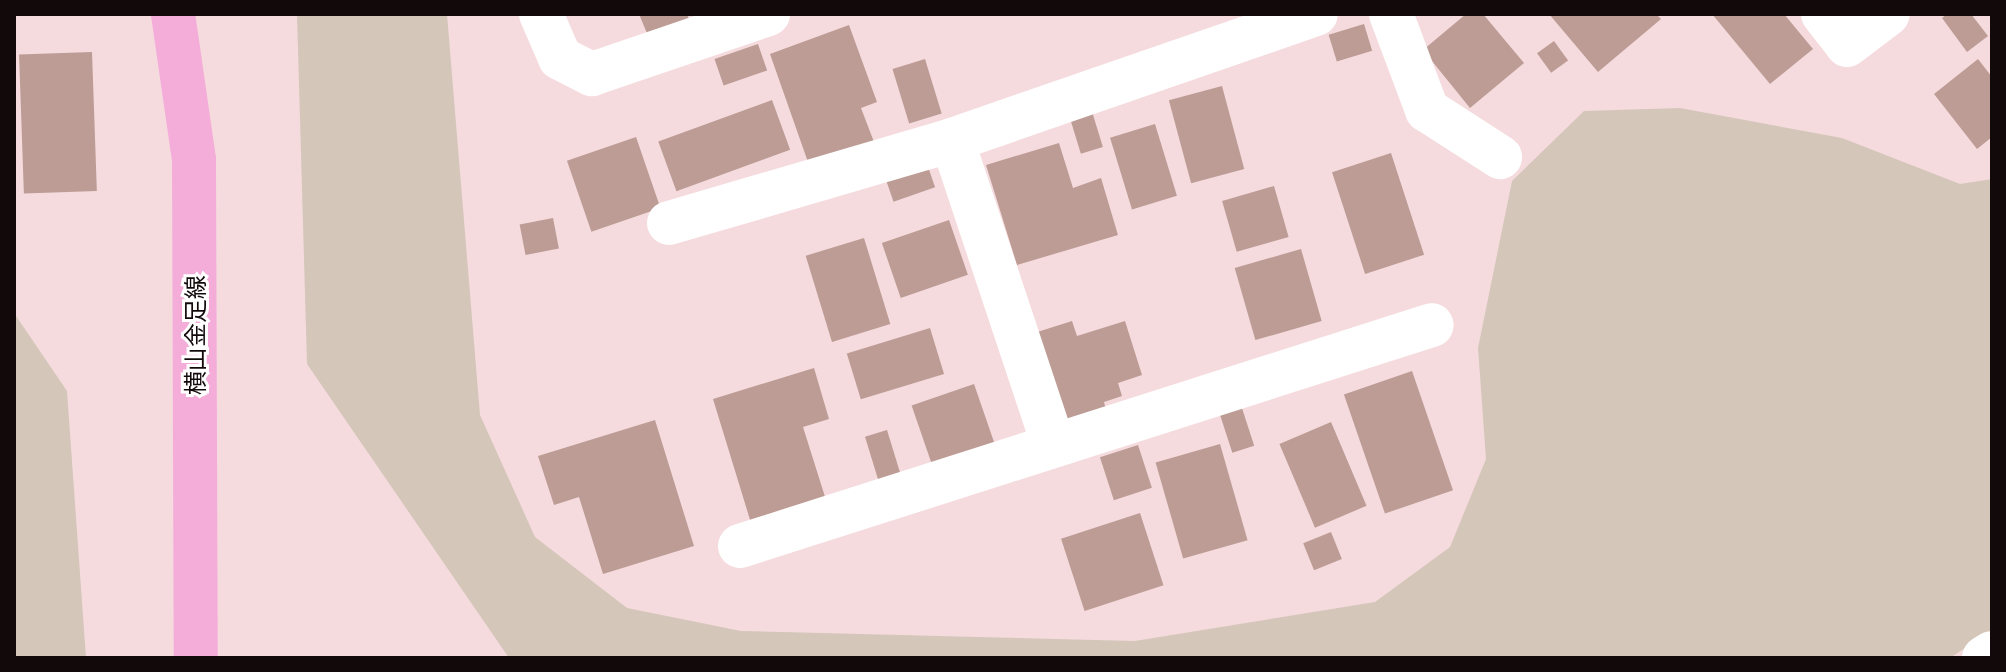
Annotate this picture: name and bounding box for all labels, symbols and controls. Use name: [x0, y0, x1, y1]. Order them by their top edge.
street label: 横山金足線: [181, 275, 209, 395]

